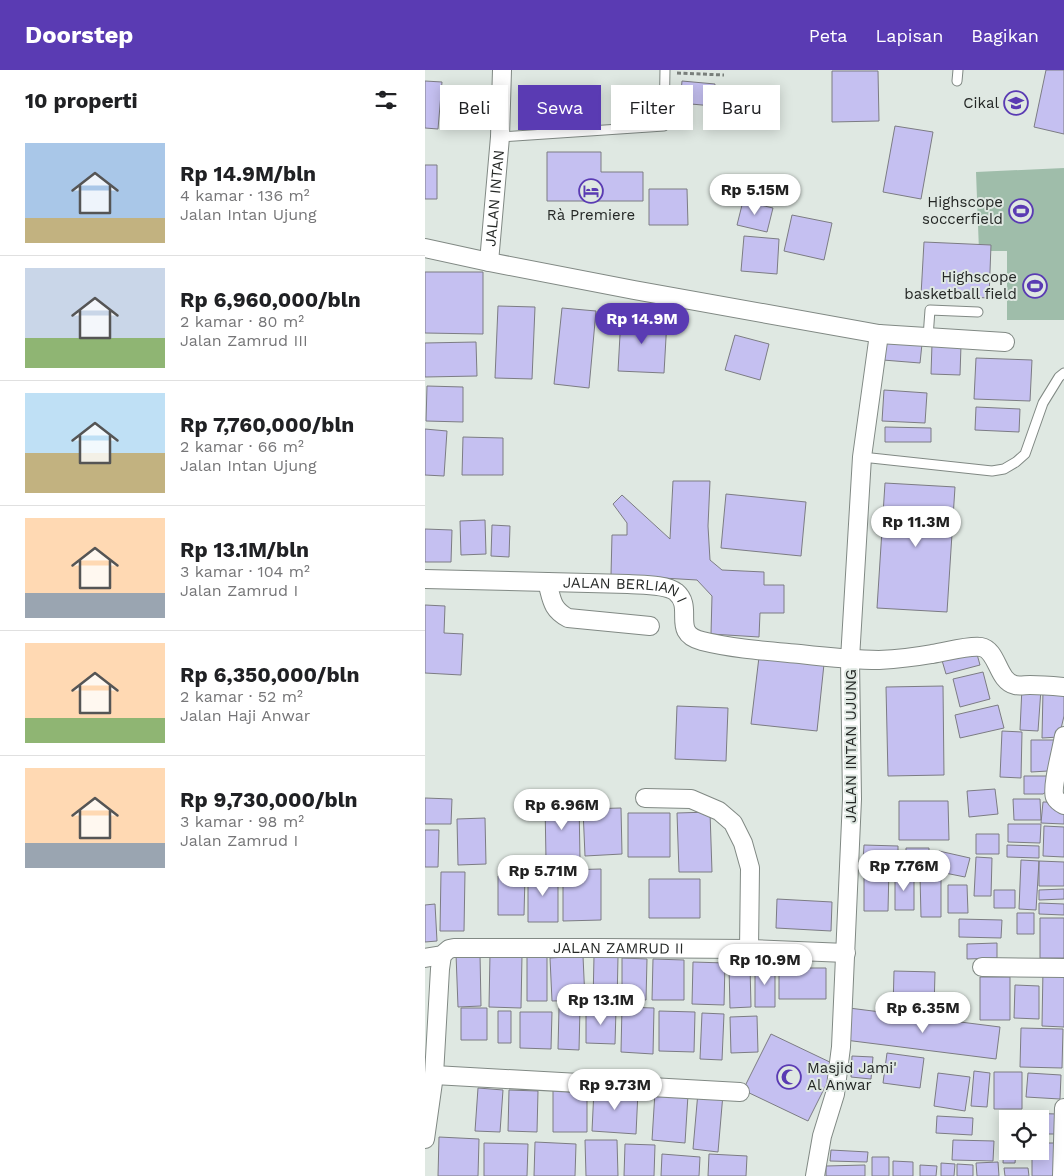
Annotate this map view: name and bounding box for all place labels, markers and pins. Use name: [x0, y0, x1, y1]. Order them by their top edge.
school or university icon: Cikal: [1003, 90, 1029, 116]
place label: Cikal: [963, 94, 999, 112]
pin: Rp 5.15M: [703, 174, 807, 216]
hotel icon: Rà Premiere: [578, 178, 604, 204]
place label: Highscope soccerfield: [922, 193, 1003, 228]
sports icon: Highscope soccerfield: [1008, 198, 1034, 224]
place label: Rà Premiere: [547, 206, 635, 224]
place label: Highscope basketball field: [904, 268, 1017, 303]
sports icon: Highscope basketball field: [1022, 273, 1048, 299]
pin: Rp 14.9M: [590, 302, 694, 345]
pin: Rp 11.3M: [864, 506, 968, 548]
pin: Rp 6.96M: [510, 788, 614, 831]
pin: Rp 7.76M: [852, 850, 956, 892]
pin: Rp 5.71M: [491, 854, 595, 897]
pin: Rp 10.9M: [713, 944, 817, 986]
pin: Rp 13.1M: [549, 984, 653, 1026]
pin: Rp 6.35M: [871, 992, 975, 1034]
place label: Masjid Jami' Al Anwar: [807, 1059, 897, 1094]
mosque icon: Masjid Jami' Al Anwar: [776, 1064, 802, 1090]
pin: Rp 9.73M: [563, 1068, 667, 1111]

